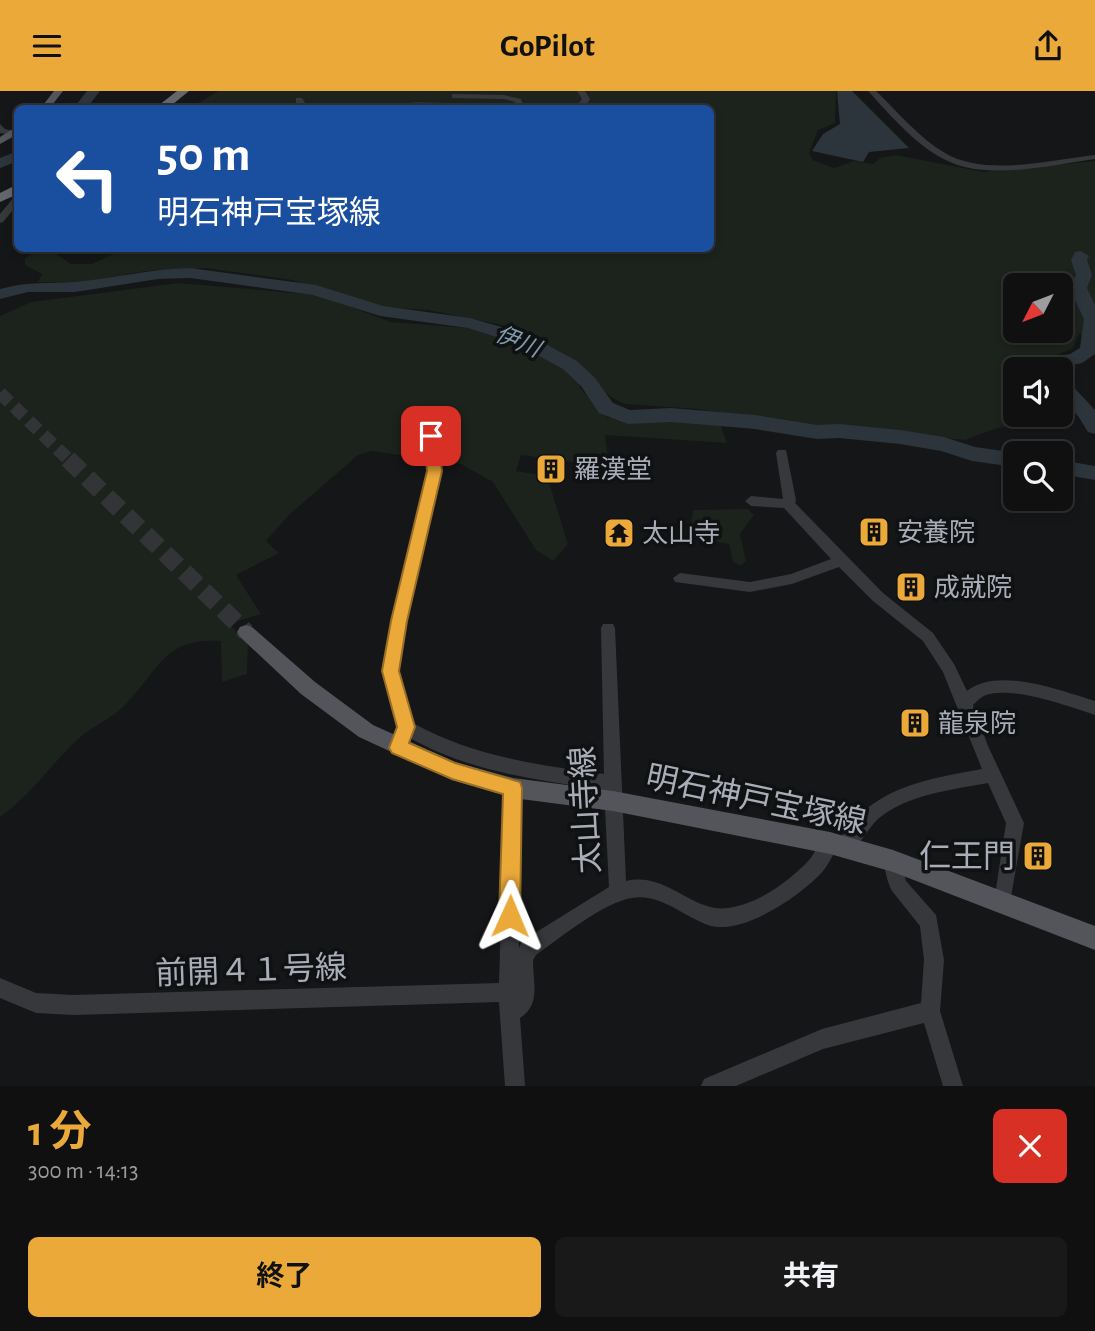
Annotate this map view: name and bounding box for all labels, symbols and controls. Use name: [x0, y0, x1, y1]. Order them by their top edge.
icon: menu: [28, 27, 66, 65]
icon: share: [1029, 27, 1067, 65]
text: GoPilot: [500, 30, 595, 62]
text: 50 m: [157, 131, 251, 180]
icon: left: [42, 133, 133, 224]
text: 明石神戸宝塚線: [157, 197, 381, 229]
north arrow: [1003, 273, 1073, 343]
map controls: [1003, 273, 1073, 511]
water label: 伊川: [492, 321, 547, 363]
button: sound: [1003, 357, 1073, 427]
pin: [401, 406, 461, 466]
icon: arrive: [412, 417, 450, 455]
button: search: [1003, 441, 1073, 511]
building icon: 羅漢堂: [534, 452, 568, 486]
place label: 羅漢堂: [574, 456, 652, 483]
building icon: 安養院: [857, 515, 891, 549]
temple icon: 太山寺: [602, 516, 636, 550]
place label: 安養院: [897, 518, 975, 546]
place label: 太山寺: [642, 520, 720, 547]
building icon: 成就院: [894, 570, 928, 604]
place label: 成就院: [934, 574, 1012, 601]
building icon: 龍泉院: [898, 706, 932, 740]
place label: 龍泉院: [938, 710, 1016, 737]
street label: 太山寺線: [565, 745, 605, 875]
street label: 明石神戸宝塚線: [643, 759, 869, 839]
building icon: 仁王門: [1021, 839, 1055, 873]
place label: 仁王門: [919, 840, 1015, 873]
position arrow: [473, 879, 547, 953]
street label: 前開４１号線: [154, 950, 348, 990]
button: close: [993, 1109, 1067, 1183]
text: 1 分: [28, 1111, 91, 1153]
text: 300 m · 14:13: [28, 1160, 138, 1183]
button: 終了: [28, 1237, 541, 1317]
button: 共有: [555, 1237, 1067, 1317]

